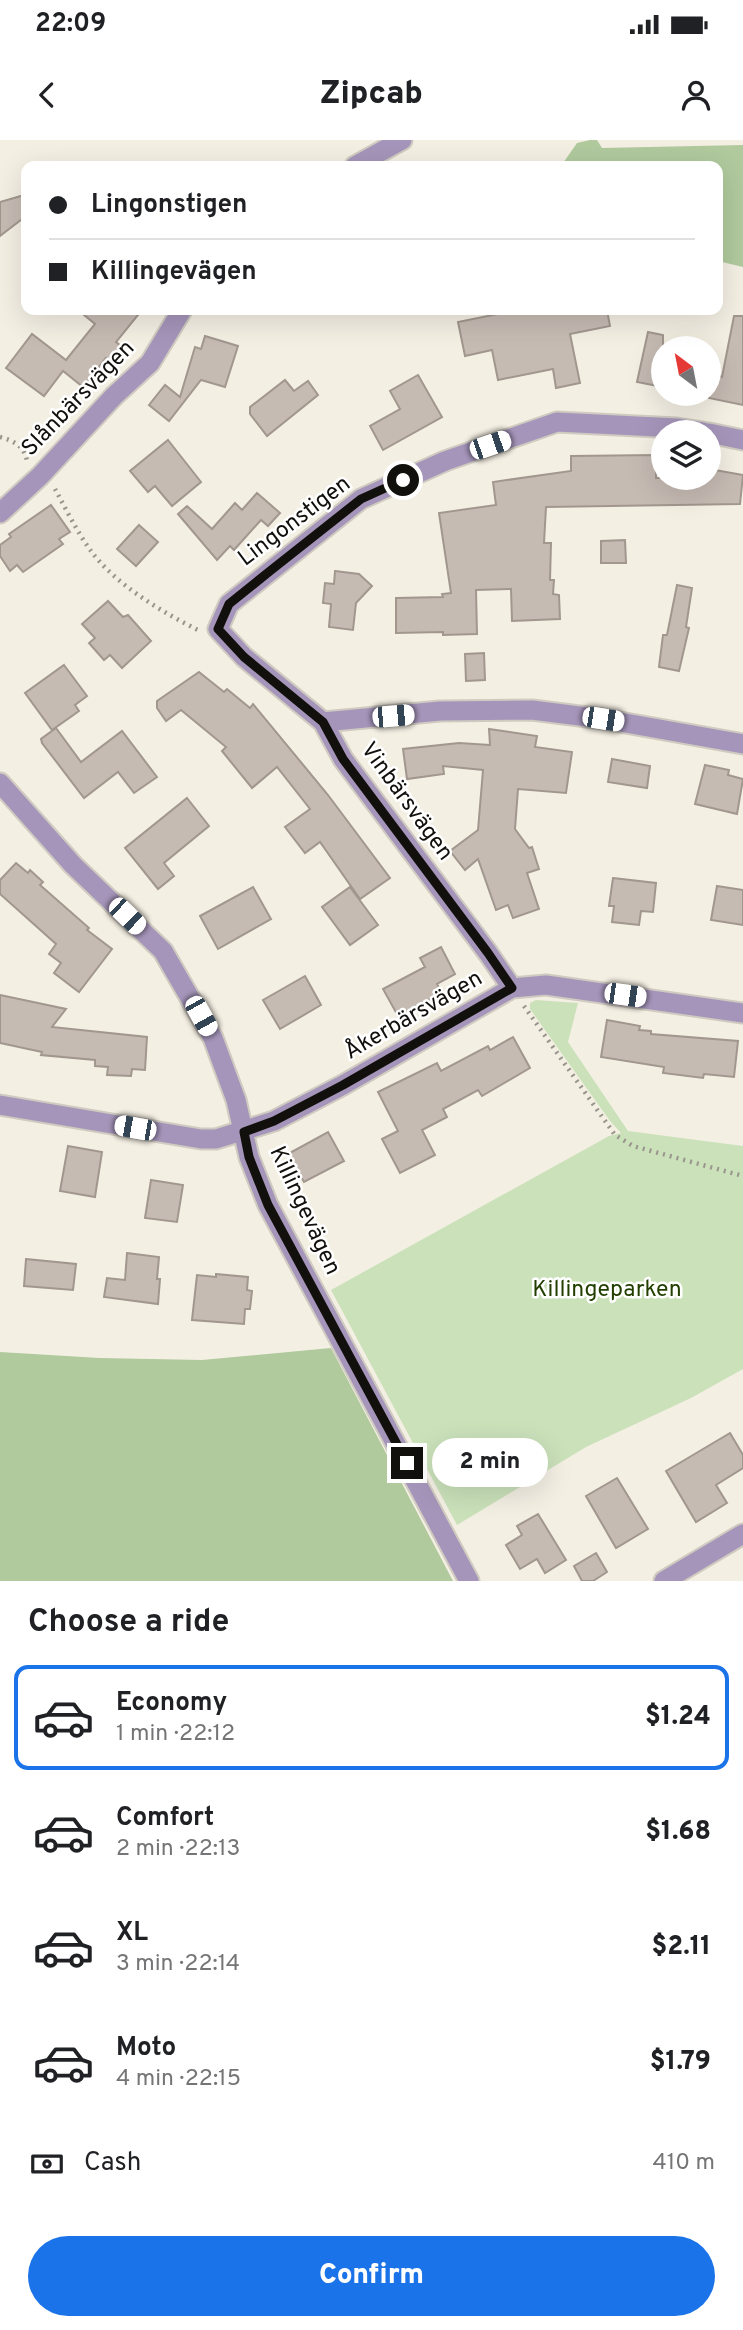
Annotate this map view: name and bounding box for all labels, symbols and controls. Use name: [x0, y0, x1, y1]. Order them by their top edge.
text: 22:09: [35, 8, 106, 41]
text: Zipcab: [320, 75, 423, 115]
icon: back: [28, 76, 66, 114]
icon: person: [677, 76, 715, 114]
text: Lingonstigen: [91, 189, 247, 222]
text: Killingevägen: [91, 256, 257, 289]
street label: Slånbärsvägen: [16, 335, 142, 463]
north arrow: [651, 336, 721, 406]
map controls: [651, 336, 721, 490]
button: layers: [651, 420, 721, 490]
car: [467, 428, 514, 462]
route start: [387, 464, 419, 496]
street label: Lingonstigen: [233, 470, 357, 574]
car: [372, 704, 415, 728]
car: [581, 705, 626, 733]
street label: Vinbärsvägen: [353, 737, 459, 867]
car: [105, 894, 150, 938]
street label: Åkerbärsvägen: [339, 964, 488, 1067]
car: [603, 982, 648, 1008]
car: [182, 993, 221, 1039]
car: [113, 1114, 158, 1142]
street label: Killingevägen: [262, 1142, 346, 1280]
park label: Killingeparken: [532, 1276, 682, 1305]
callout: 2 min: [432, 1438, 547, 1488]
route end: [391, 1447, 423, 1479]
text: 2 min: [460, 1448, 520, 1477]
text: Choose a ride: [28, 1603, 229, 1643]
icon: car: [32, 1686, 95, 1749]
text: Economy: [116, 1687, 227, 1720]
text: $1.24: [645, 1701, 711, 1734]
text: 1 min · 22:12: [116, 1720, 235, 1749]
icon: car: [32, 1801, 95, 1864]
text: Comfort: [116, 1802, 214, 1835]
text: $1.68: [645, 1816, 711, 1849]
text: 2 min · 22:13: [116, 1835, 240, 1864]
icon: car: [32, 1916, 95, 1979]
text: XL: [116, 1917, 148, 1950]
text: $2.11: [652, 1931, 711, 1964]
text: 3 min · 22:14: [116, 1950, 240, 1979]
icon: car: [32, 2031, 95, 2094]
text: Moto: [116, 2032, 176, 2065]
text: $1.79: [650, 2046, 711, 2079]
text: 4 min · 22:15: [116, 2065, 241, 2094]
icon: cash: [28, 2145, 66, 2183]
text: Cash: [84, 2147, 141, 2180]
text: 410 m: [652, 2149, 715, 2178]
button: Confirm: [28, 2236, 715, 2316]

